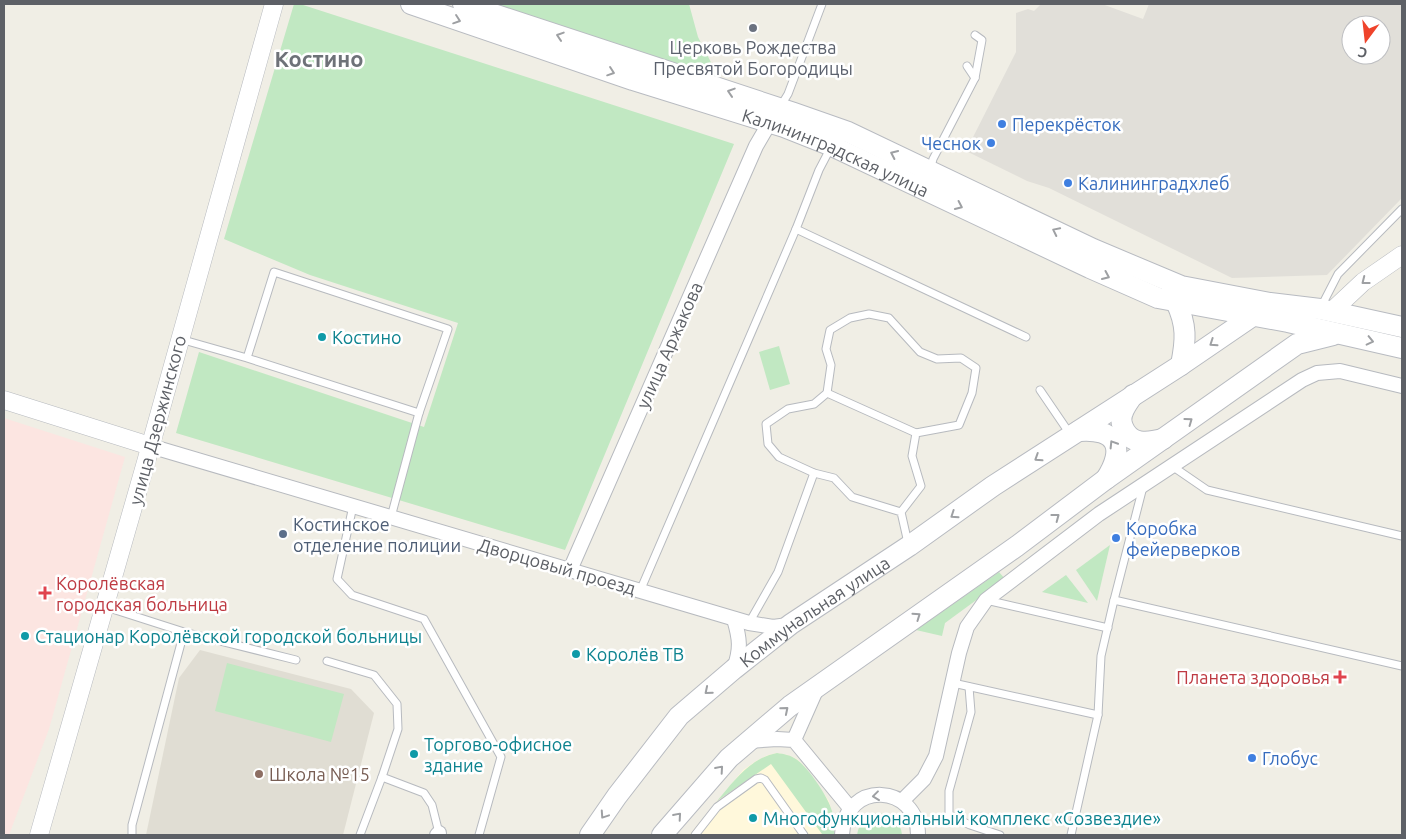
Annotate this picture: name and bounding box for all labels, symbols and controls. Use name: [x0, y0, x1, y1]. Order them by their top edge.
one-way arrow: [452, 14, 461, 24]
north arrow: [1341, 15, 1391, 65]
marker: Церковь Рождества Пресвятой Богородицы: [747, 22, 759, 34]
one-way arrow: [556, 32, 565, 42]
place label: Церковь Рождества Пресвятой Богородицы: [653, 37, 853, 78]
text: С: [1356, 44, 1369, 61]
district label: Костино: [275, 46, 363, 71]
one-way arrow: [606, 67, 615, 77]
one-way arrow: [727, 88, 736, 98]
street label: Калининградская улица: [740, 105, 932, 200]
place label: Перекрёсток: [1012, 114, 1121, 134]
marker: Перекрёсток: [996, 118, 1008, 130]
place label: Чеснок: [921, 133, 981, 153]
marker: Чеснок: [985, 137, 997, 149]
one-way arrow: [890, 149, 899, 160]
place label: Калининградхлеб: [1078, 173, 1229, 193]
marker: Калининградхлеб: [1062, 177, 1074, 189]
one-way arrow: [953, 200, 962, 210]
one-way arrow: [1052, 227, 1061, 237]
one-way arrow: [1101, 269, 1110, 280]
one-way arrow: [1361, 275, 1371, 284]
street label: улица Аржакова: [632, 279, 706, 411]
place label: Костино: [332, 327, 402, 347]
marker: Костино: [316, 331, 328, 343]
street label: улица Дзержинского: [125, 333, 189, 507]
one-way arrow: [1365, 335, 1374, 346]
one-way arrow: [1209, 337, 1219, 346]
one-way arrow: [1183, 418, 1193, 427]
one-way arrow: [1110, 440, 1120, 449]
one-way arrow: [1034, 451, 1043, 461]
one-way arrow: [950, 509, 960, 518]
place label: Костинское отделение полиции: [293, 514, 461, 555]
one-way arrow: [1050, 514, 1059, 522]
place label: Коробка фейерверков: [1126, 518, 1241, 559]
marker: Костинское отделение полиции: [277, 528, 289, 540]
marker: Коробка фейерверков: [1110, 532, 1122, 544]
street label: Дворцовый проезд: [476, 534, 639, 598]
street label: Коммунальная улица: [735, 552, 893, 671]
place label: Королёвская городская больница: [56, 573, 228, 614]
marker: Королёвская городская больница: [38, 586, 52, 600]
one-way arrow: [911, 613, 921, 622]
place label: Стационар Королёвской городской больницы: [35, 626, 422, 646]
marker: Стационар Королёвской городской больницы: [19, 630, 31, 642]
place label: Королёв ТВ: [586, 644, 684, 664]
marker: Королёв ТВ: [570, 648, 582, 660]
place label: Планета здоровья: [1176, 667, 1330, 687]
marker: Планета здоровья: [1334, 671, 1346, 683]
one-way arrow: [705, 685, 714, 694]
one-way arrow: [779, 707, 788, 716]
place label: Торгово-офисное здание: [424, 734, 572, 775]
marker: Торгово-офисное здание: [408, 748, 420, 760]
place label: Глобус: [1262, 748, 1318, 768]
marker: Глобус: [1246, 752, 1258, 764]
place label: Школа №15: [269, 764, 370, 784]
one-way arrow: [714, 765, 723, 774]
marker: Школа №15: [253, 768, 265, 780]
one-way arrow: [872, 790, 880, 801]
place label: Многофункциональный комплекс «Созвездие»: [763, 808, 1161, 828]
one-way arrow: [601, 809, 610, 818]
marker: Многофункциональный комплекс «Созвездие»: [747, 812, 759, 824]
one-way arrow: [672, 813, 681, 822]

